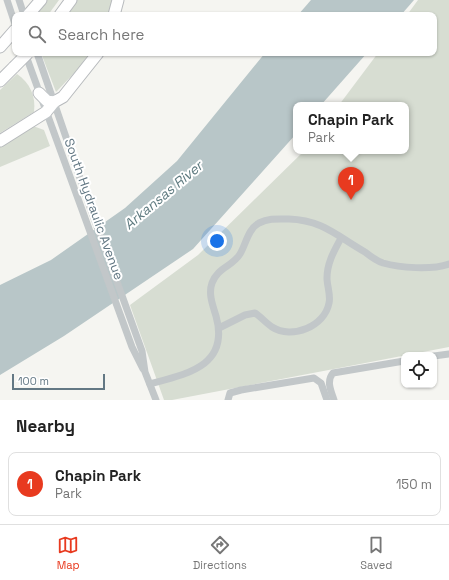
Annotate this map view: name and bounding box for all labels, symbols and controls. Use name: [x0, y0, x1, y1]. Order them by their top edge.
search box: [12, 12, 437, 56]
icon: search: [26, 23, 48, 45]
text: Search here: [58, 25, 144, 44]
popup: [293, 102, 409, 154]
text: Chapin Park: [308, 110, 394, 129]
text: Park: [308, 129, 335, 146]
street label: South Hydraulic Avenue: [60, 136, 128, 282]
water label: Arkansas River: [120, 156, 207, 233]
pin: 1: [338, 167, 364, 200]
your location: [207, 231, 227, 251]
map controls: [401, 352, 437, 388]
button: locate: [401, 352, 437, 388]
scale bar: [12, 372, 105, 391]
text: 100 m: [18, 374, 49, 388]
text: Nearby: [16, 415, 75, 437]
text: Chapin Park: [55, 466, 141, 485]
text: 1: [27, 476, 33, 493]
text: 150 m: [396, 476, 432, 493]
text: Park: [55, 485, 82, 502]
tab: Map: [57, 534, 80, 572]
tab: Directions: [193, 534, 247, 572]
tab: Saved: [360, 534, 392, 572]

